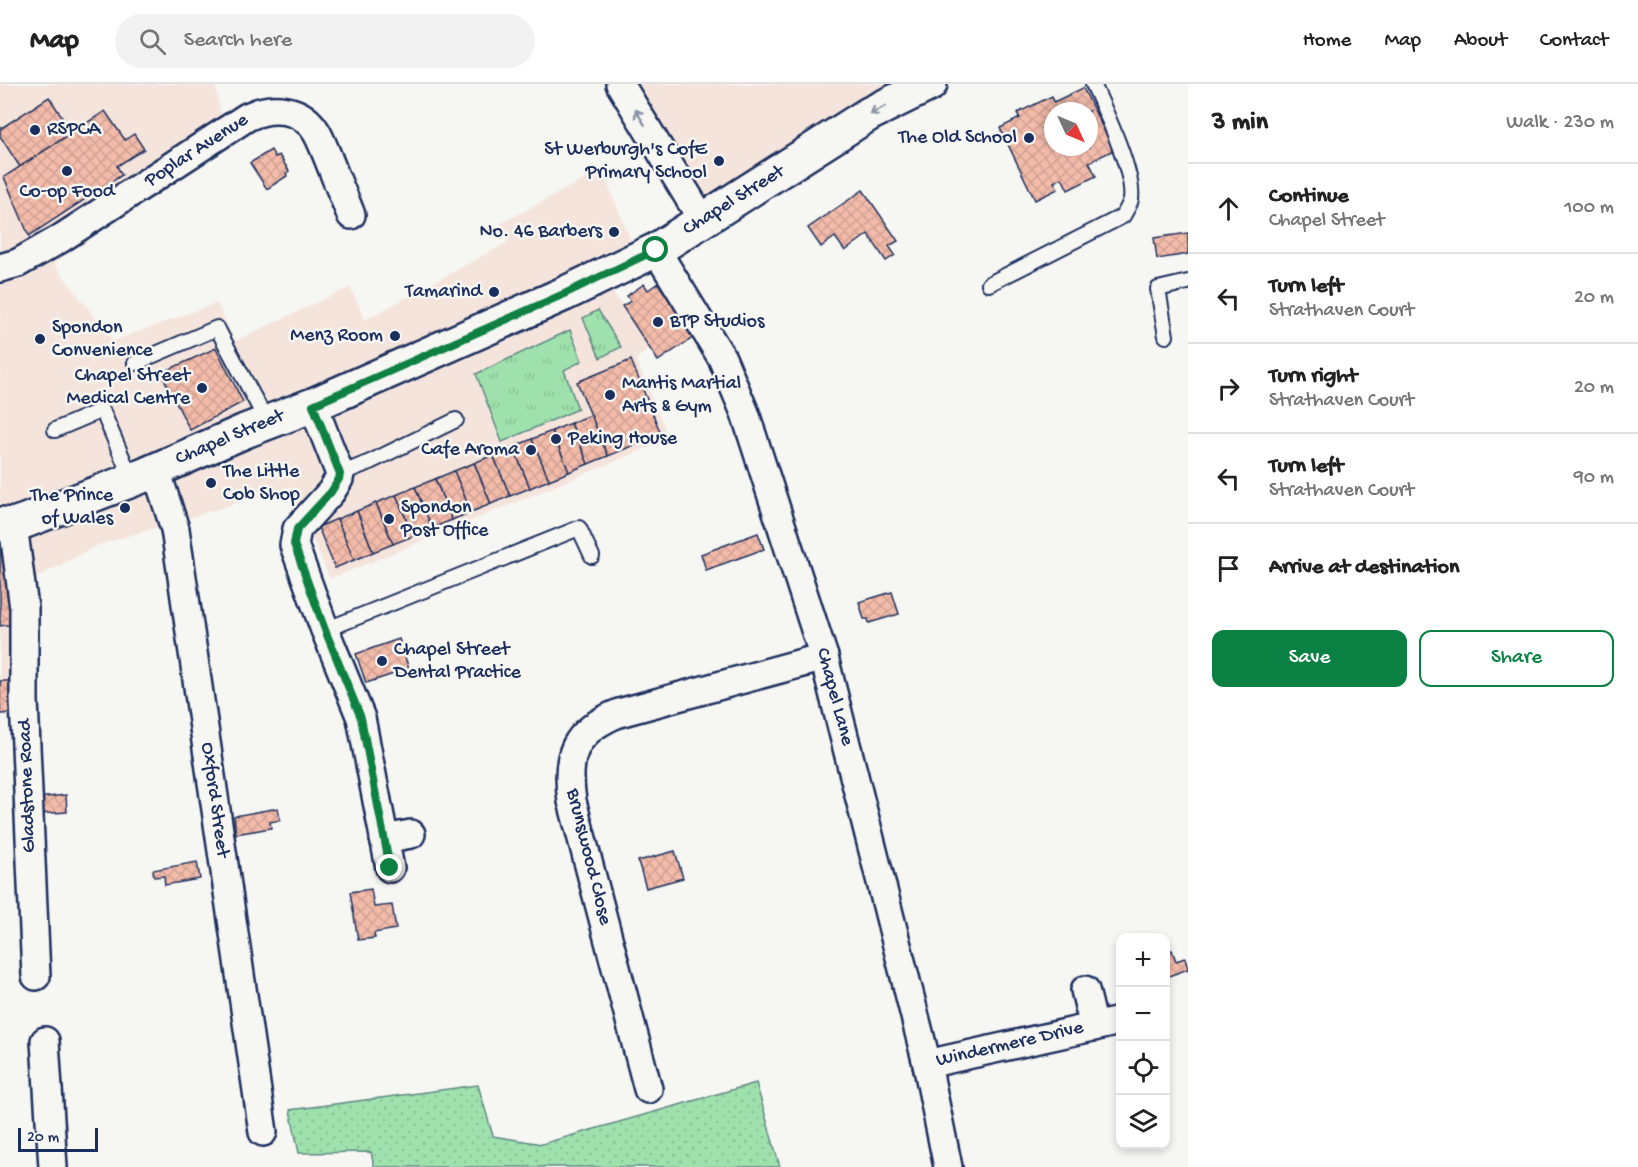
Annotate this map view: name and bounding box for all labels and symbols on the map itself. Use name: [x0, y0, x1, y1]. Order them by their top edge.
north arrow: [1044, 102, 1098, 156]
one-way arrow: [870, 104, 887, 116]
street label: Poplar Avenue: [140, 109, 254, 194]
one-way arrow: [633, 109, 645, 126]
place label: RSPCA: [47, 119, 102, 142]
marker: RSPCA: [28, 123, 42, 137]
place label: The Old School: [898, 127, 1017, 150]
marker: The Old School: [1022, 131, 1036, 145]
place label: St Werburgh's CofE Primary School: [544, 139, 709, 185]
marker: St Werburgh's CofE Primary School: [712, 154, 726, 168]
street label: Chapel Street: [679, 160, 791, 241]
marker: Co-op Food: [60, 164, 74, 178]
place label: Co-op Food: [19, 181, 117, 204]
place label: No. 46 Barbers: [479, 221, 603, 244]
marker: No. 46 Barbers: [607, 225, 621, 239]
route start: [642, 236, 668, 262]
place label: Tamarind: [404, 281, 484, 304]
marker: Tamarind: [487, 285, 501, 299]
place label: BTP Studios: [669, 311, 765, 334]
marker: BTP Studios: [651, 315, 665, 329]
place label: Spondon Convenience: [52, 317, 153, 363]
place label: Menz Room: [290, 325, 383, 348]
marker: Menz Room: [388, 329, 402, 343]
marker: Spondon Convenience: [33, 332, 47, 346]
place label: Chapel Street Medical Centre: [66, 365, 192, 411]
place label: Mantis Martial Arts & Gym: [622, 373, 741, 419]
marker: Chapel Street Medical Centre: [195, 381, 209, 395]
marker: Mantis Martial Arts & Gym: [603, 388, 617, 402]
street label: Chapel Street: [172, 404, 289, 471]
place label: Peking House: [567, 428, 678, 451]
marker: Peking House: [549, 432, 563, 446]
place label: Cafe Aroma: [421, 439, 520, 462]
marker: Cafe Aroma: [524, 443, 538, 457]
place label: The Little Cob Shop: [222, 461, 300, 507]
marker: The Little Cob Shop: [204, 476, 218, 490]
place label: The Prince of Wales: [29, 485, 114, 531]
place label: Spondon Post Office: [400, 497, 489, 543]
marker: The Prince of Wales: [118, 501, 132, 515]
marker: Spondon Post Office: [382, 512, 396, 526]
place label: Chapel Street Dental Practice: [392, 639, 522, 685]
street label: Chapel Lane: [810, 646, 858, 749]
marker: Chapel Street Dental Practice: [375, 654, 389, 668]
street label: Gladstone Road: [14, 716, 42, 853]
street label: Oxford Street: [195, 741, 234, 861]
street label: Brunswood Close: [560, 786, 616, 928]
route end: [376, 854, 402, 880]
street label: Windermere Drive: [934, 1017, 1086, 1073]
scale bar: [18, 1125, 98, 1152]

